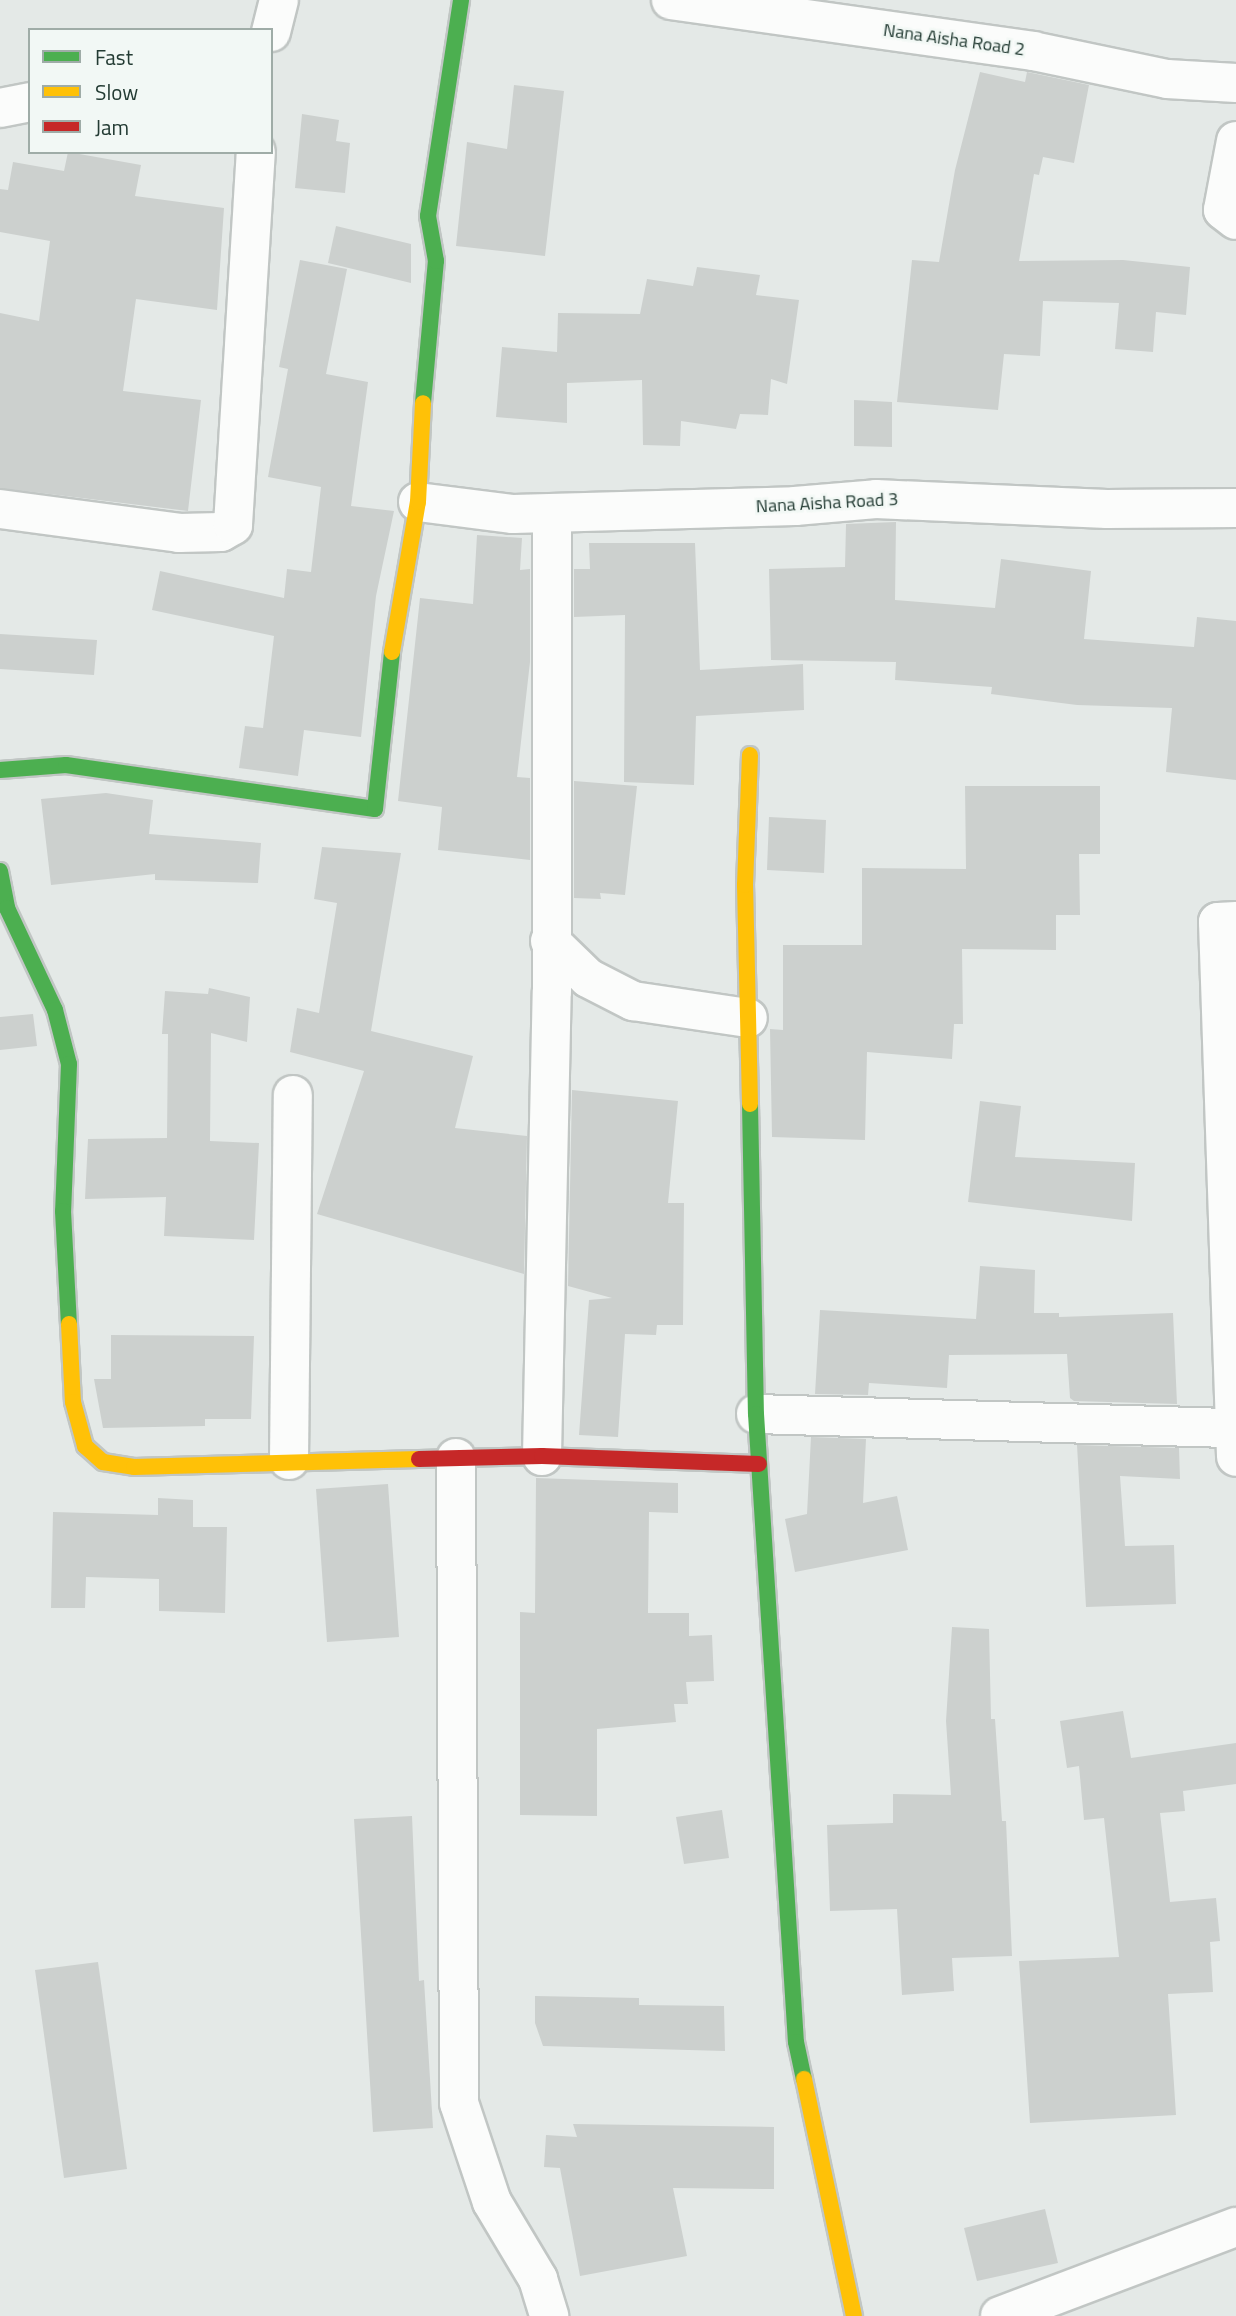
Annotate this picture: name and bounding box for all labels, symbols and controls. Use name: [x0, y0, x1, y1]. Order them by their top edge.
street label: Nana Aisha Road 2: [882, 19, 1026, 61]
legend: [28, 28, 273, 154]
text: Fast: [95, 41, 133, 73]
text: Slow: [95, 76, 138, 108]
text: Jam: [95, 111, 129, 143]
street label: Nana Aisha Road 3: [755, 488, 899, 518]

